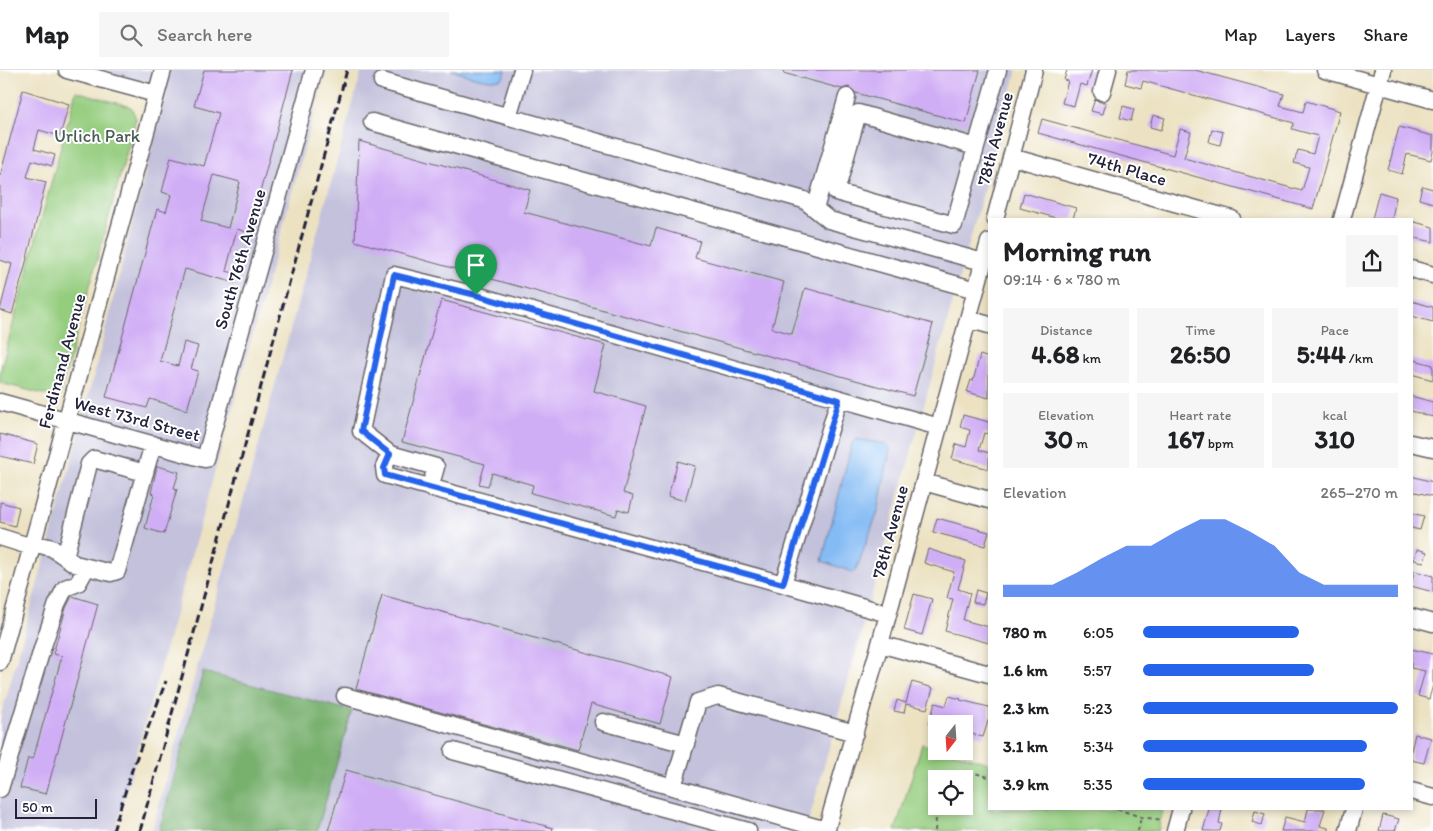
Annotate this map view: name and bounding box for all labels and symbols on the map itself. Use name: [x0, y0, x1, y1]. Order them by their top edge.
street label: 78th Avenue: [972, 90, 1018, 188]
park label: Urlich Park: [54, 125, 141, 147]
street label: 74th Place: [1085, 147, 1169, 191]
street label: South 76th Avenue: [209, 186, 271, 332]
pin: [455, 244, 497, 295]
street label: Ferdinand Avenue: [33, 291, 91, 431]
street label: West 73rd Street: [71, 392, 203, 446]
street label: 78th Avenue: [867, 483, 913, 581]
north arrow: [928, 715, 972, 760]
scale bar: [15, 796, 98, 819]

